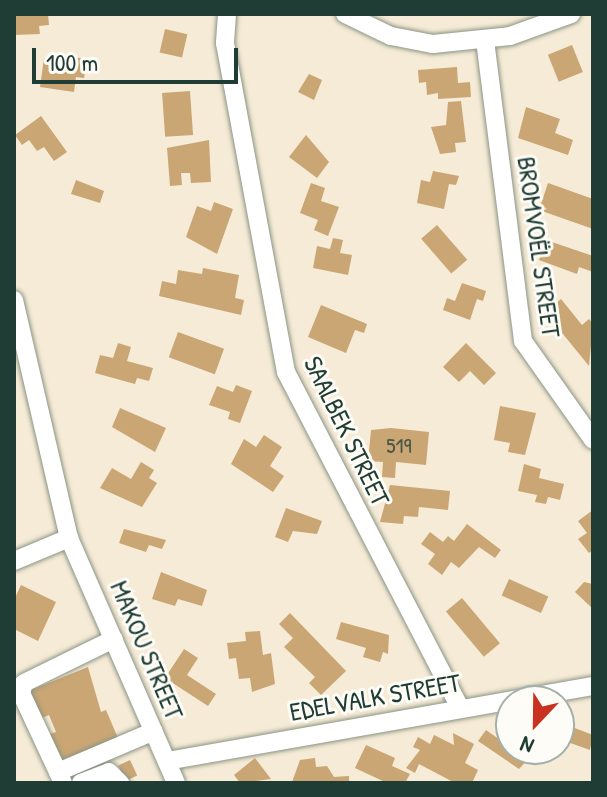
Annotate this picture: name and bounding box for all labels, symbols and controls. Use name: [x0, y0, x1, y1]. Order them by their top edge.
scale bar: [36, 32, 242, 82]
text: 100 m: [46, 46, 98, 78]
street label: BROMVOËL STREET: [511, 155, 567, 339]
street label: SAALBEK STREET: [297, 351, 397, 511]
house number: 519: [386, 433, 412, 459]
street label: MAKOU STREET: [104, 576, 190, 724]
street label: EDELVALK STREET: [287, 667, 463, 727]
north arrow: [495, 685, 575, 765]
text: N: [516, 729, 538, 762]

